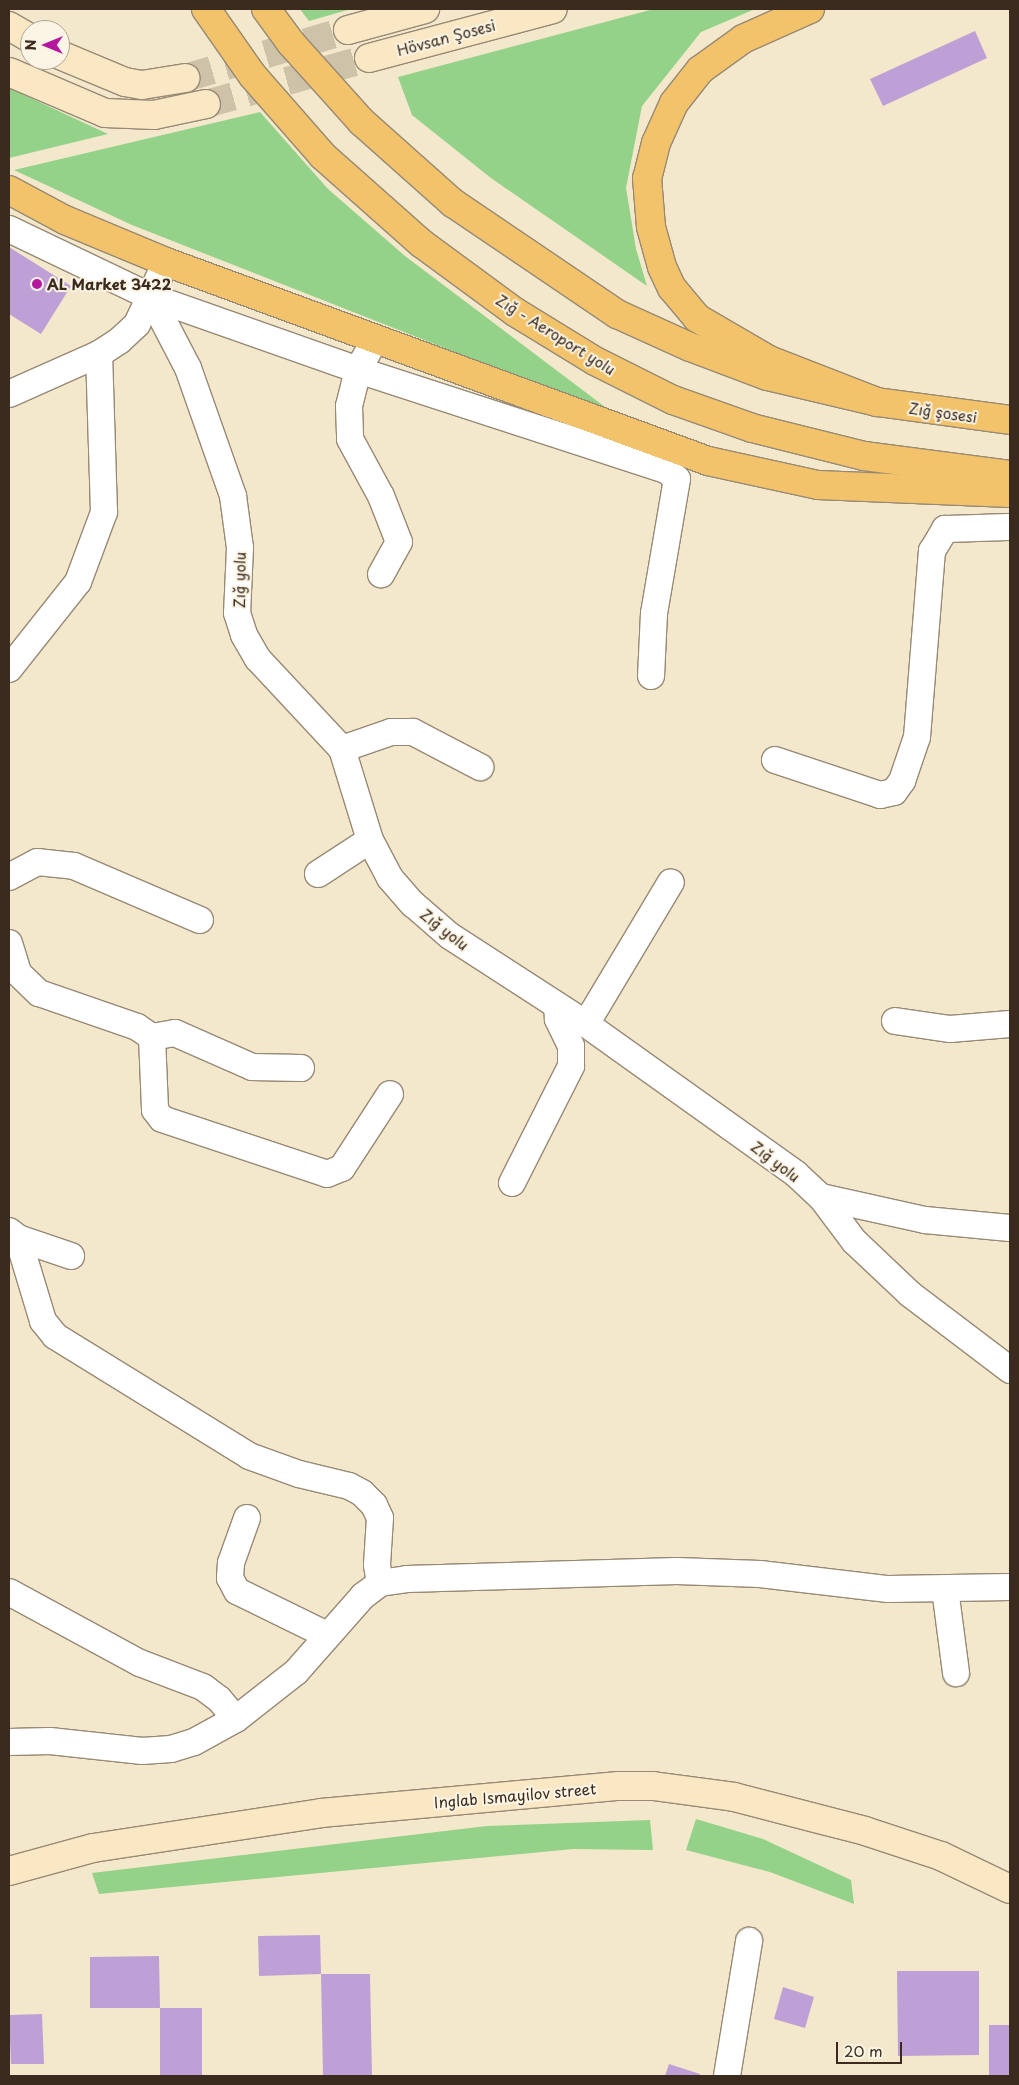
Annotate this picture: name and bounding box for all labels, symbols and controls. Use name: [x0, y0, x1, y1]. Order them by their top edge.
street label: Hövsan Şosesi: [395, 15, 497, 59]
north arrow: [20, 20, 70, 70]
text: N: [20, 39, 41, 51]
place label: AL Market 3422: [47, 275, 174, 293]
marker: AL Market 3422: [31, 278, 43, 290]
street label: Zığ - Aeroport yolu: [493, 290, 619, 378]
street label: Zığ şosesi: [908, 398, 978, 426]
street label: Zığ yolu: [230, 551, 248, 609]
street label: Zığ yolu: [417, 904, 473, 954]
street label: Zığ yolu: [748, 1137, 804, 1185]
street label: Inglab Ismayilov street: [433, 1779, 597, 1811]
scale bar: [839, 2032, 905, 2064]
text: 20 m: [844, 2039, 883, 2062]

